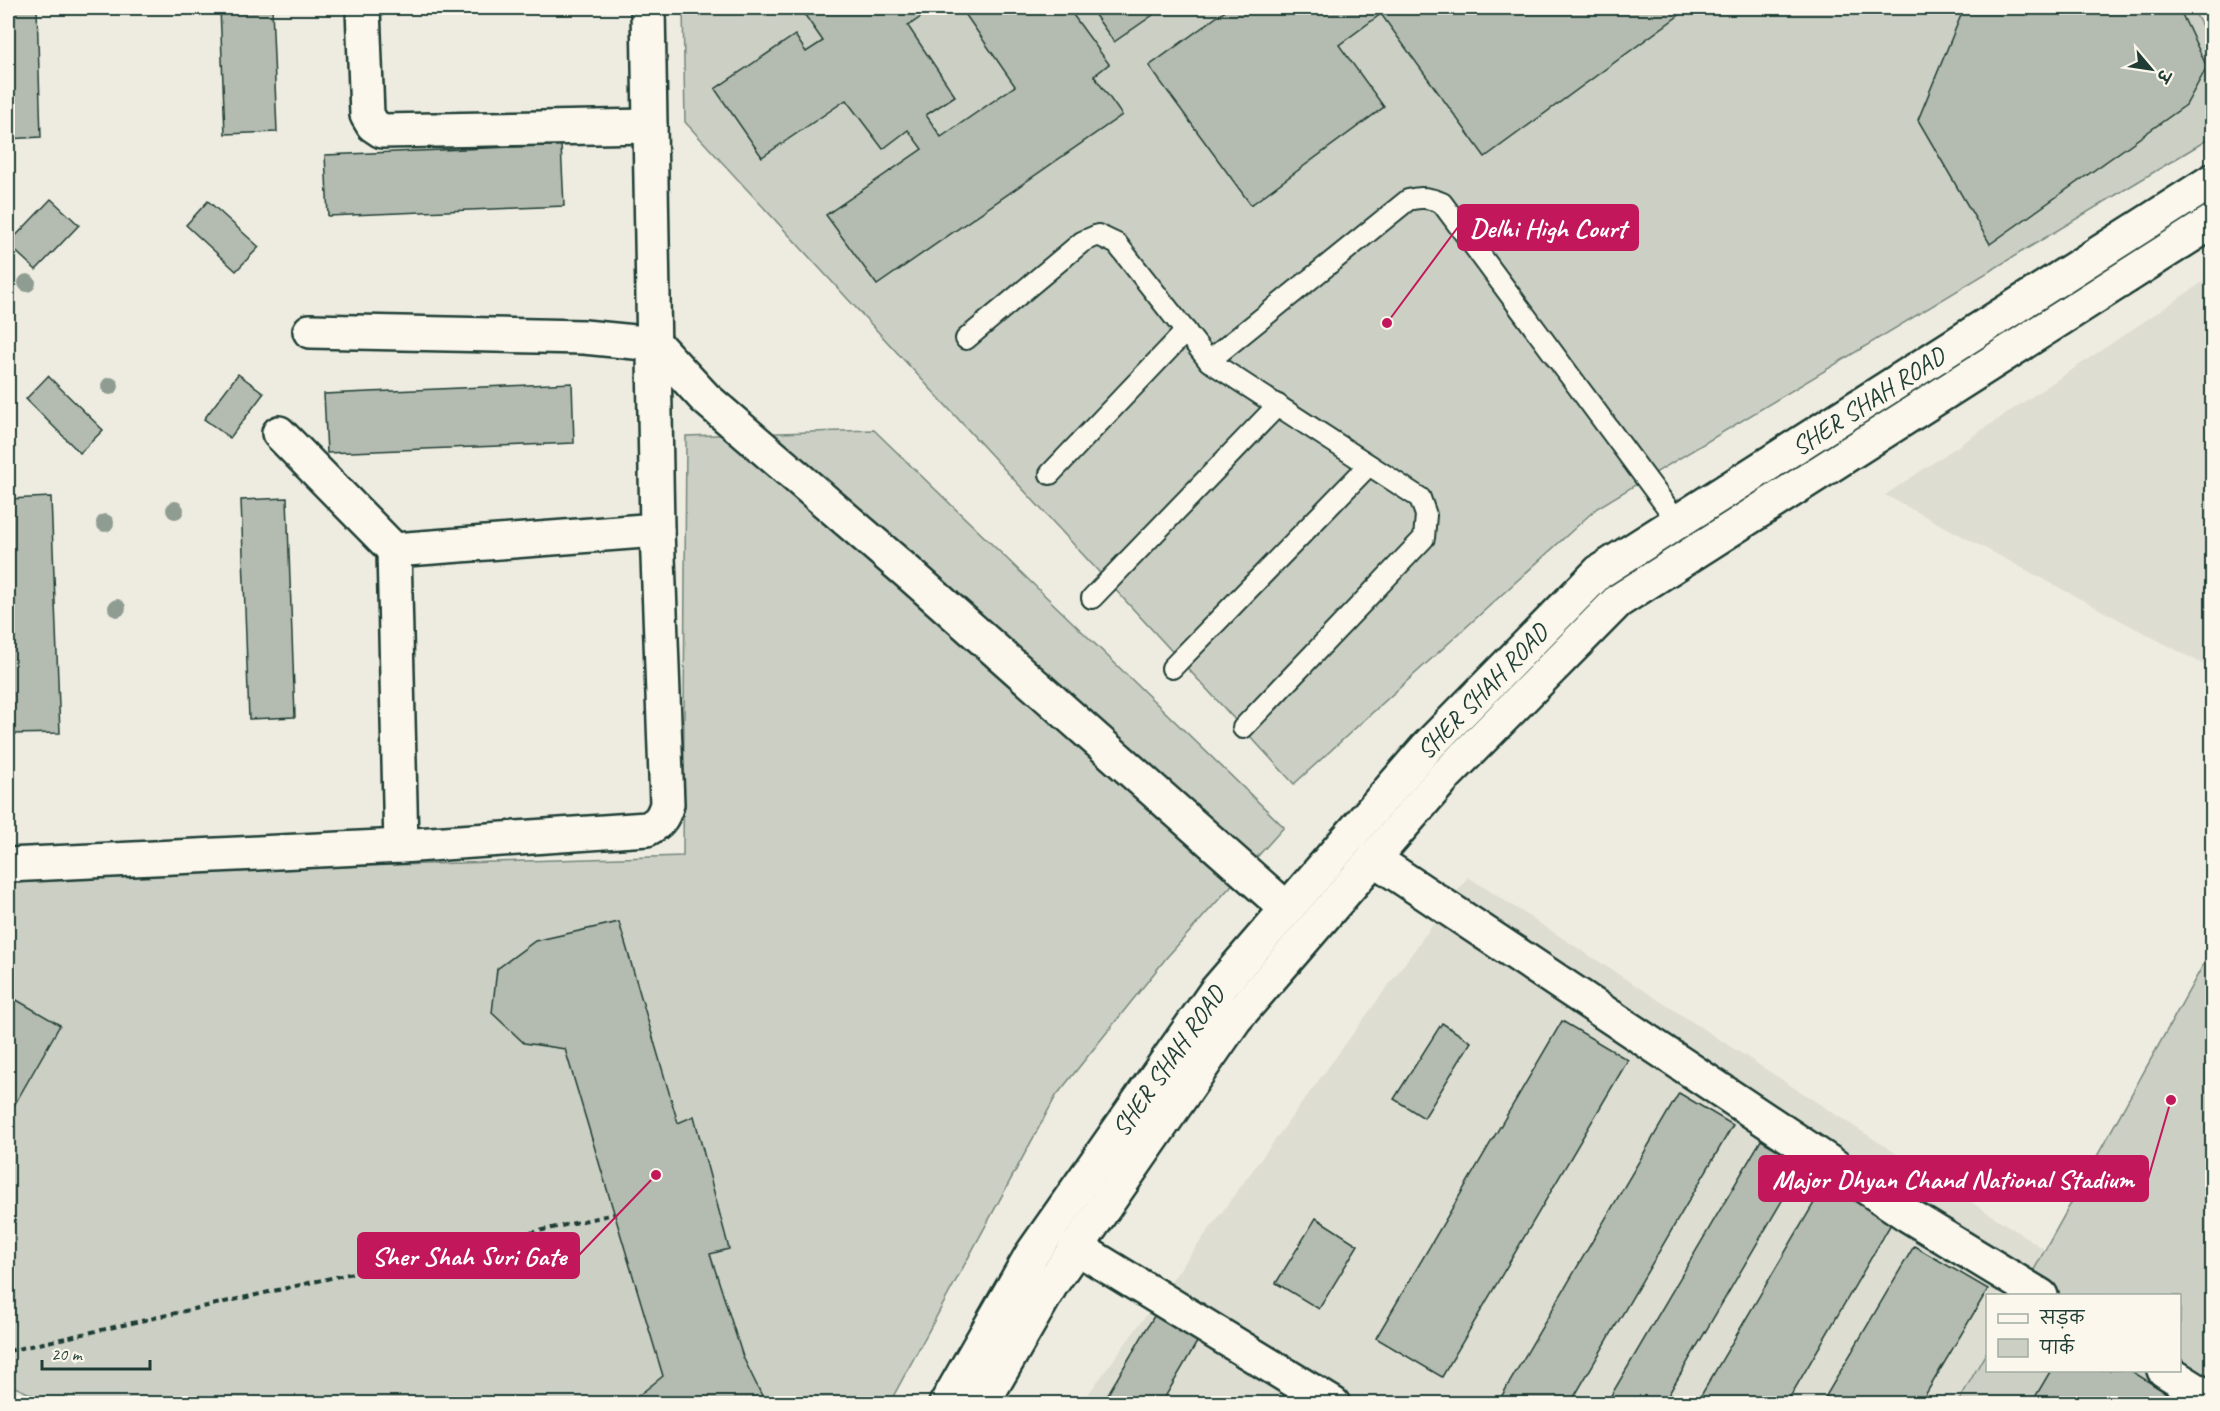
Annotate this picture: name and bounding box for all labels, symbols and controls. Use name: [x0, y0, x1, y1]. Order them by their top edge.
north arrow: [2121, 39, 2181, 99]
text: उ: [2151, 65, 2176, 86]
callout: Delhi High Court: [1458, 205, 1638, 250]
text: Delhi High Court: [1470, 211, 1630, 245]
street label: SHER SHAH ROAD: [1785, 339, 1953, 463]
street label: SHER SHAH ROAD: [1409, 615, 1557, 766]
street label: SHER SHAH ROAD: [1104, 978, 1234, 1143]
callout: Major Dhyan Chand National Stadium: [1759, 1156, 2148, 1201]
text: Major Dhyan Chand National Stadium: [1772, 1162, 2135, 1196]
callout: Sher Shah Suri Gate: [358, 1233, 579, 1278]
text: Sher Shah Suri Gate: [372, 1239, 568, 1273]
legend: [1986, 1294, 2181, 1372]
text: सड़क: [2039, 1307, 2085, 1329]
scale bar: [42, 1333, 150, 1371]
text: पार्क: [2039, 1334, 2075, 1359]
text: 20 m: [51, 1343, 84, 1365]

